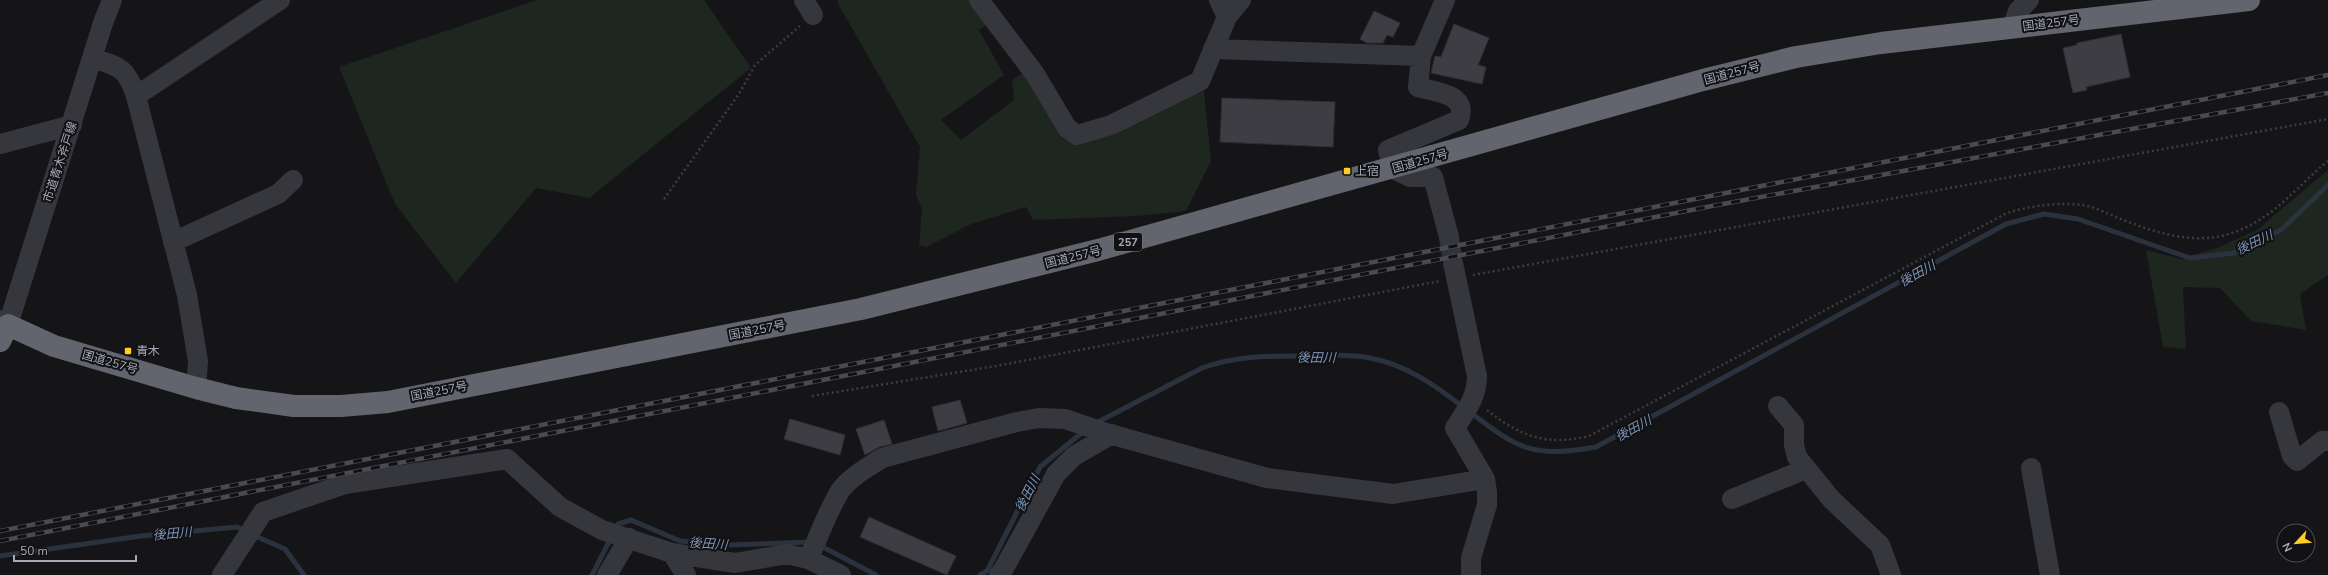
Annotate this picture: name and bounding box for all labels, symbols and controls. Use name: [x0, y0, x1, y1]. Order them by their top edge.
street label: 国道257号: [2021, 12, 2081, 34]
street label: 国道257号: [1702, 58, 1762, 88]
street label: 市道青木斧戸線: [39, 120, 81, 204]
street label: 国道257号: [1390, 145, 1450, 177]
place label: 上宿: [1355, 163, 1379, 179]
marker: 上宿: [1342, 166, 1352, 176]
water label: 後田川: [2233, 226, 2278, 259]
road number: 257: [1114, 233, 1142, 251]
street label: 国道257号: [1043, 242, 1103, 272]
water label: 後田川: [1896, 256, 1941, 291]
street label: 国道257号: [727, 317, 787, 343]
place label: 青木: [136, 343, 160, 359]
street label: 国道257号: [80, 346, 140, 378]
marker: 青木: [123, 346, 133, 356]
water label: 後田川: [1296, 349, 1338, 367]
street label: 国道257号: [409, 378, 469, 404]
water label: 後田川: [1612, 411, 1657, 446]
water label: 後田川: [1011, 470, 1046, 515]
water label: 後田川: [152, 523, 194, 545]
north arrow: [2276, 523, 2316, 563]
water label: 後田川: [688, 534, 730, 554]
scale bar: [14, 537, 136, 563]
text: N: [2279, 540, 2296, 554]
text: 50 m: [20, 543, 48, 559]

